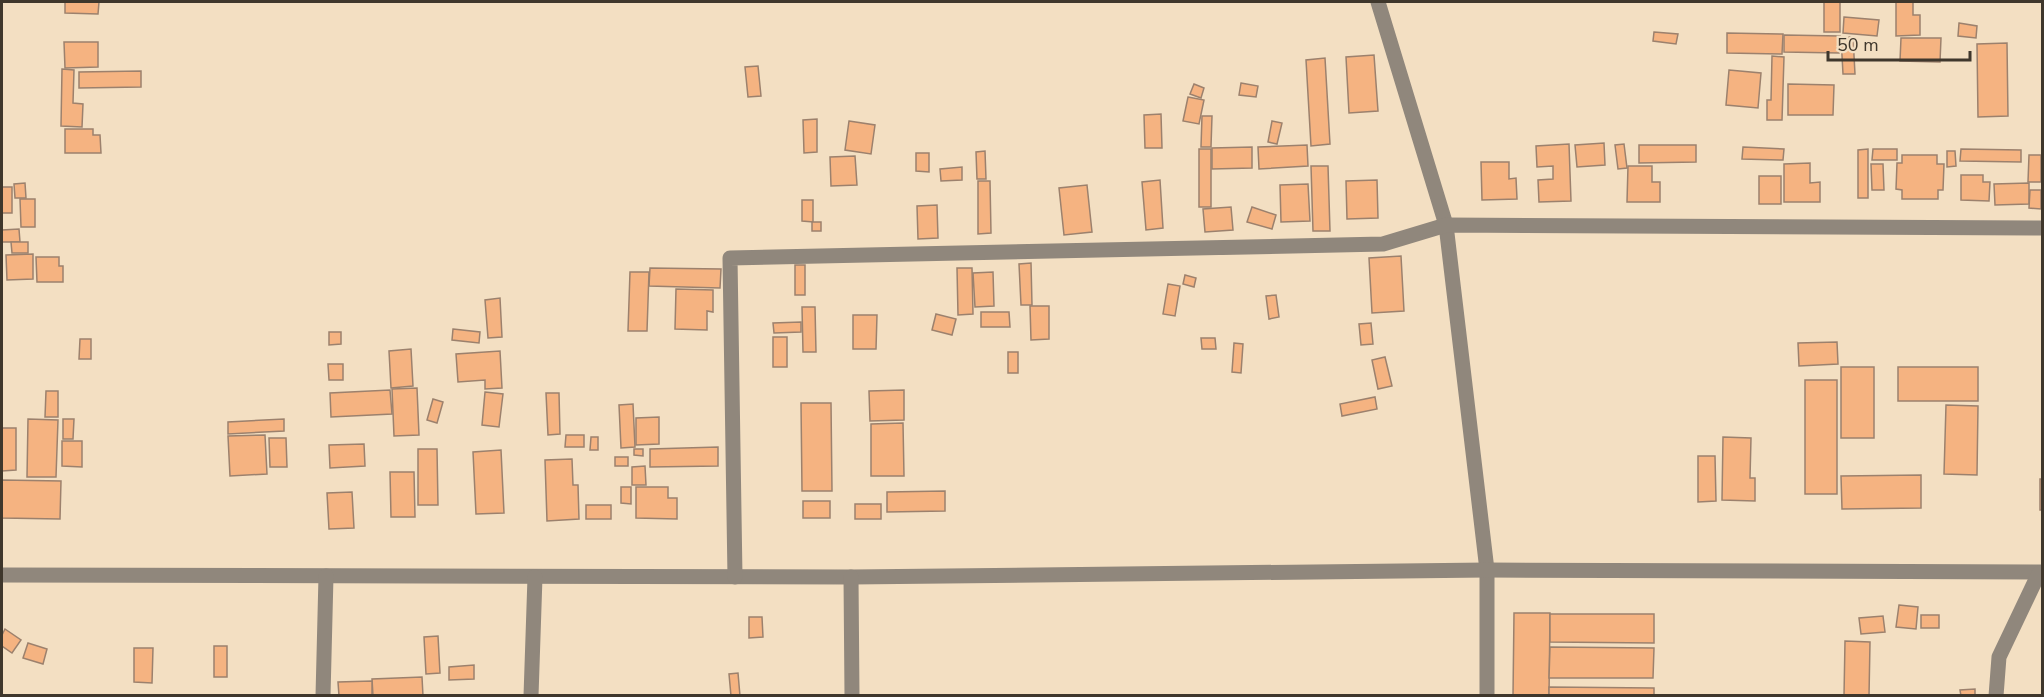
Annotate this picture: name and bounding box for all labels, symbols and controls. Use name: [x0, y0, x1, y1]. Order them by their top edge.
scale bar: [1828, 24, 1970, 62]
text: 50 m: [1837, 33, 1879, 57]

